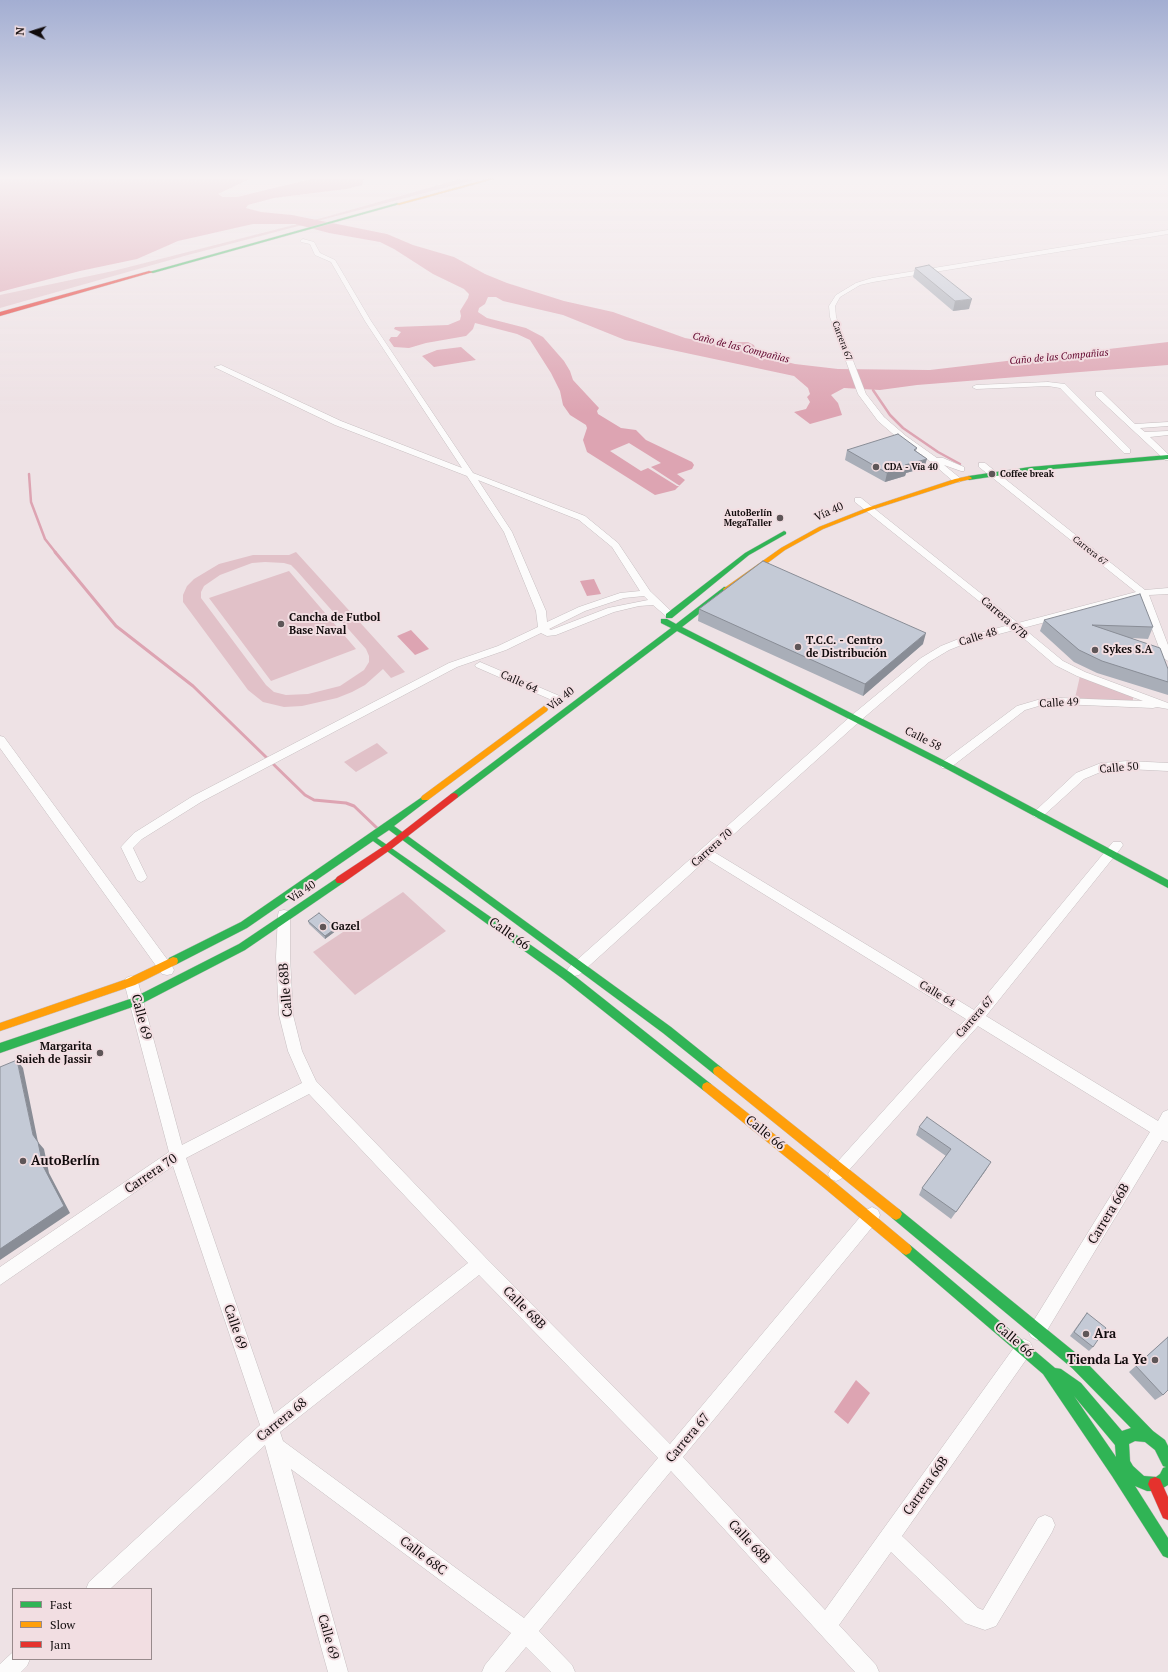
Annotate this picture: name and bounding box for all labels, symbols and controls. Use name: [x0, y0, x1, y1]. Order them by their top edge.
north arrow: [12, 12, 52, 52]
text: N: [13, 27, 27, 36]
street label: Carrera 67: [830, 320, 854, 362]
water label: Caño de las Compañias: [691, 330, 791, 366]
water label: Caño de las Compañias: [1009, 347, 1109, 367]
marker: CDA - Vía 40: [871, 462, 881, 472]
place label: CDA - Vía 40: [884, 462, 938, 472]
marker: Coffee break: [987, 469, 997, 479]
place label: Coffee break: [1000, 469, 1054, 479]
street label: Vía 40: [812, 500, 846, 524]
place label: AutoBerlín MegaTaller: [724, 508, 772, 529]
marker: AutoBerlín MegaTaller: [775, 513, 785, 523]
street label: Carrera 67: [1070, 534, 1110, 568]
street label: Carrera 67B: [978, 594, 1030, 642]
place label: Cancha de Futbol Base Naval: [289, 611, 381, 637]
marker: Cancha de Futbol Base Naval: [276, 619, 286, 629]
street label: Calle 48: [957, 625, 999, 649]
place label: T.C.C. - Centro de Distribución: [806, 634, 887, 660]
marker: T.C.C. - Centro de Distribución: [793, 642, 803, 652]
place label: Sykes S.A: [1103, 643, 1152, 657]
marker: Sykes S.A: [1090, 645, 1100, 655]
street label: Calle 64: [498, 668, 540, 696]
street label: Vía 40: [545, 684, 577, 714]
street label: Calle 49: [1039, 695, 1079, 711]
street label: Calle 58: [903, 724, 943, 754]
street label: Calle 50: [1099, 760, 1139, 776]
street label: Carrera 70: [689, 826, 735, 870]
street label: Vía 40: [286, 878, 318, 906]
street label: Calle 66: [486, 914, 532, 954]
place label: Gazel: [331, 920, 360, 934]
marker: Gazel: [318, 922, 328, 932]
street label: Calle 68B: [276, 962, 296, 1018]
street label: Calle 64: [917, 978, 957, 1010]
street label: Calle 69: [127, 993, 155, 1041]
street label: Carrera 67: [953, 994, 997, 1040]
place label: Margarita Saieh de Jassir: [16, 1040, 92, 1066]
marker: Margarita Saieh de Jassir: [95, 1048, 105, 1058]
street label: Calle 66: [742, 1112, 788, 1154]
street label: Carrera 70: [122, 1151, 180, 1197]
place label: AutoBerlín: [31, 1153, 99, 1169]
marker: AutoBerlín: [18, 1156, 28, 1166]
street label: Carrera 66B: [1085, 1181, 1133, 1247]
street label: Calle 68B: [499, 1283, 549, 1333]
street label: Calle 69: [220, 1303, 250, 1351]
street label: Calle 66: [991, 1319, 1037, 1361]
place label: Ara: [1094, 1326, 1116, 1342]
marker: Ara: [1081, 1329, 1091, 1339]
place label: Tienda La Ye: [1067, 1352, 1147, 1368]
marker: Tienda La Ye: [1150, 1355, 1160, 1365]
street label: Carrera 68: [254, 1395, 310, 1445]
street label: Carrera 67: [663, 1410, 713, 1466]
street label: Carrera 66B: [900, 1454, 952, 1518]
street label: Calle 68B: [725, 1517, 773, 1567]
street label: Calle 68C: [396, 1533, 450, 1579]
legend: [12, 1588, 152, 1660]
text: Fast: [50, 1597, 72, 1612]
street label: Calle 69: [314, 1613, 342, 1661]
text: Slow: [50, 1617, 75, 1632]
text: Jam: [50, 1637, 71, 1652]

